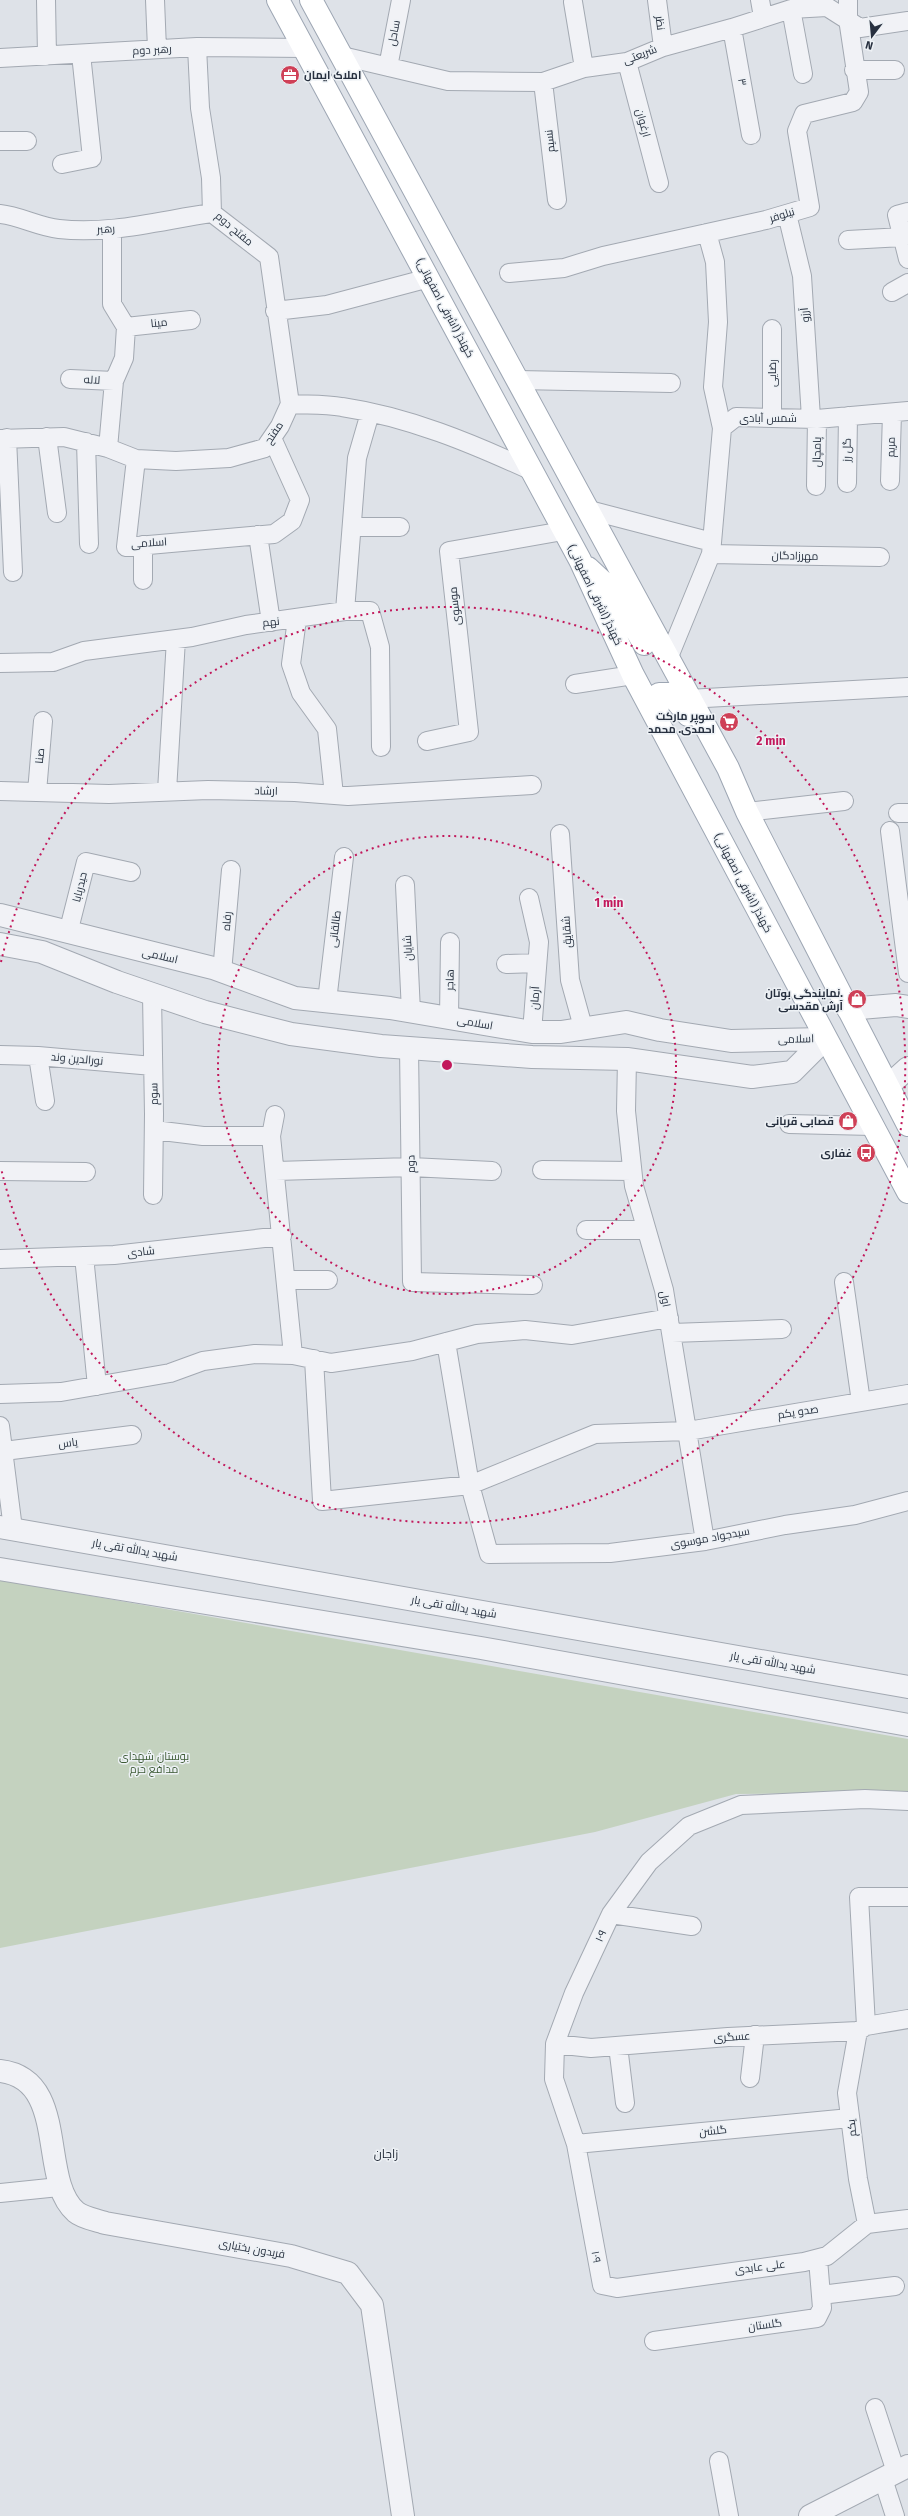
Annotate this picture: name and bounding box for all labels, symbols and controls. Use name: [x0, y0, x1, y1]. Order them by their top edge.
street label: نظر: [653, 14, 667, 31]
north arrow: [852, 16, 892, 56]
street label: ساحل: [385, 19, 403, 47]
text: N: [864, 38, 875, 52]
street label: رهبر دوم: [132, 42, 172, 59]
street label: شریعتی: [621, 43, 659, 67]
office icon: املاک ایمان: [279, 64, 301, 86]
place label: املاک ایمان: [304, 69, 361, 82]
street label: ۳: [735, 77, 749, 87]
street label: ارغوان: [633, 107, 653, 139]
street label: نسیم: [542, 129, 559, 153]
street label: نیلوفر: [767, 205, 796, 225]
street label: مفتح دوم: [212, 209, 256, 249]
street label: رهبر: [96, 222, 116, 236]
street label: کهندژ (اشرفی اصفهانی): [413, 256, 477, 360]
street label: آرزو: [798, 307, 812, 323]
street label: مینا: [150, 316, 168, 330]
street label: رضایی: [766, 359, 779, 387]
street label: لاله: [83, 373, 101, 387]
street label: شمس آبادی: [739, 412, 797, 425]
street label: مفتح: [262, 419, 287, 447]
street label: مریم: [884, 436, 899, 458]
street label: پامچال: [810, 437, 824, 467]
street label: گل رز: [840, 438, 854, 463]
street label: اسلامی: [130, 535, 168, 551]
street label: کهندژ (اشرفی اصفهانی): [565, 542, 625, 648]
street label: مهرزادگان: [771, 549, 819, 563]
street label: موسوی: [447, 586, 463, 626]
street label: نهم: [262, 615, 281, 630]
place label: سوپر مارکت احمدی. محمد: [648, 710, 715, 736]
supermarket icon: سوپر مارکت احمدی. محمد: [718, 711, 740, 733]
text: 2 min: [756, 734, 786, 748]
street label: صنا: [33, 748, 47, 764]
street label: ارشاد: [254, 784, 278, 798]
street label: کهندژ (اشرفی اصفهانی): [711, 831, 775, 935]
street label: حیدربابا: [70, 871, 90, 903]
text: 1 min: [595, 896, 623, 910]
street label: طالقانی: [326, 910, 344, 948]
street label: رفاه: [220, 911, 234, 931]
street label: شقایق: [559, 916, 575, 948]
street label: شایان: [401, 935, 415, 961]
street label: اسلامی: [141, 946, 179, 966]
street label: هاجر: [443, 969, 457, 992]
street label: آرمان: [528, 986, 542, 1010]
place label: نمایندگی بوتان. آرش مقدسی: [765, 987, 844, 1013]
shop icon: نمایندگی بوتان. آرش مقدسی: [846, 988, 868, 1010]
street label: اسلامی: [456, 1013, 494, 1033]
street label: اسلامی: [778, 1032, 814, 1046]
street label: نورالدین وند: [50, 1050, 104, 1068]
centre of rings: [440, 1058, 454, 1072]
street label: سوم: [147, 1083, 162, 1105]
shop icon: قصابی قربانی: [837, 1110, 859, 1132]
place label: قصابی قربانی: [766, 1115, 834, 1128]
bus stop icon: غفاری: [855, 1142, 877, 1164]
place label: غفاری: [821, 1147, 852, 1160]
street label: دوم: [404, 1155, 419, 1173]
street label: شادی: [127, 1244, 155, 1260]
street label: اول: [657, 1290, 673, 1308]
street label: صدو یکم: [777, 1402, 820, 1423]
street label: یاس: [58, 1435, 79, 1451]
street label: سیدجواد موسوی: [669, 1525, 751, 1551]
street label: شهید یدالله تقی یار: [90, 1534, 179, 1564]
street label: شهید یدالله تقی یار: [409, 1591, 498, 1621]
street label: شهید یدالله تقی یار: [728, 1647, 817, 1677]
park label: بوستان شهدای مدافع حرم: [119, 1750, 189, 1777]
street label: ۱۰۹: [593, 1928, 609, 1944]
street label: عسگری: [713, 2030, 751, 2044]
street label: یکم: [844, 2118, 861, 2137]
street label: گلشن: [699, 2123, 727, 2139]
district label: زاجان: [374, 2147, 398, 2161]
street label: فریدون بختیاری: [218, 2237, 286, 2261]
street label: ۱۰۹: [588, 2250, 604, 2264]
street label: علی عابدی: [734, 2257, 786, 2277]
street label: گلستان: [747, 2316, 783, 2334]

